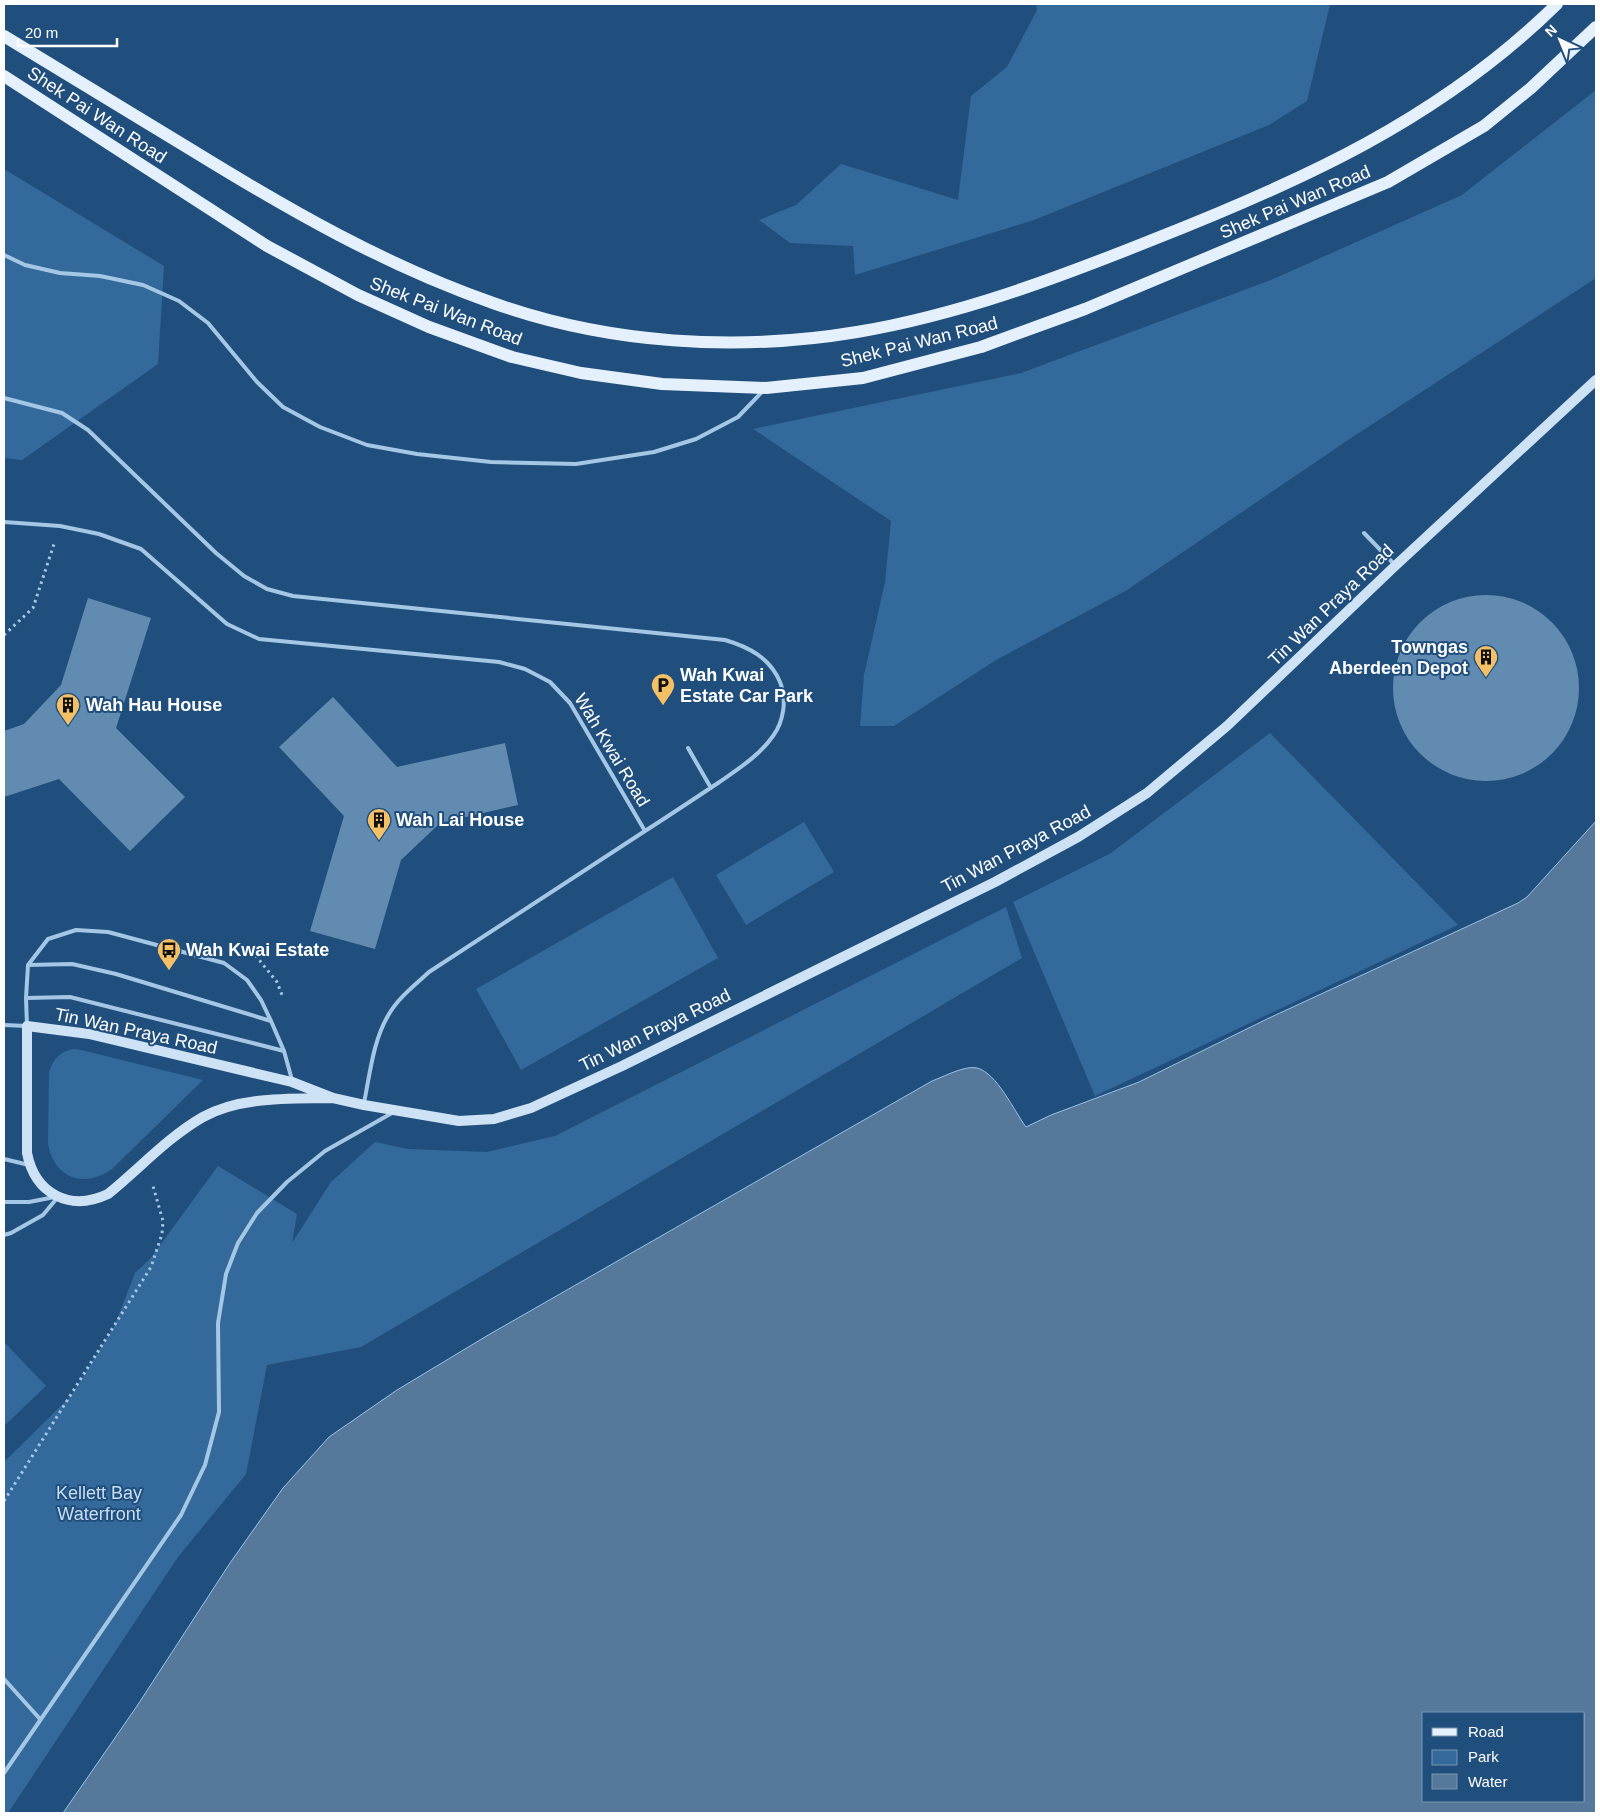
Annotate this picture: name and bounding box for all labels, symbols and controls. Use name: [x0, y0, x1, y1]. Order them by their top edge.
scale bar: [18, 15, 116, 47]
north arrow: [1535, 15, 1585, 65]
text: N: [1542, 21, 1560, 40]
text: 20 m: [25, 24, 58, 41]
street label: Shek Pai Wan Road: [24, 63, 170, 167]
street label: Shek Pai Wan Road: [1217, 161, 1373, 243]
street label: Shek Pai Wan Road: [367, 273, 525, 349]
street label: Shek Pai Wan Road: [838, 313, 1000, 371]
street label: Tin Wan Praya Road: [1264, 540, 1398, 670]
place label: Towngas Aberdeen Depot: [1329, 637, 1468, 678]
building icon: Towngas Aberdeen Depot: [1473, 644, 1499, 678]
place label: Wah Kwai Estate Car Park: [680, 665, 814, 706]
parking icon: Wah Kwai Estate Car Park: [650, 672, 676, 706]
street label: Wah Kwai Road: [570, 690, 654, 810]
building icon: Wah Hau House: [55, 692, 81, 726]
place label: Wah Hau House: [86, 695, 222, 715]
street label: Tin Wan Praya Road: [938, 801, 1094, 897]
building icon: Wah Lai House: [366, 807, 392, 841]
place label: Wah Lai House: [396, 810, 524, 830]
bus stop icon: Wah Kwai Estate: [156, 937, 182, 971]
place label: Wah Kwai Estate: [186, 940, 329, 960]
street label: Tin Wan Praya Road: [576, 985, 734, 1075]
street label: Tin Wan Praya Road: [53, 1004, 219, 1058]
park label: Kellett Bay Waterfront: [56, 1483, 142, 1524]
legend: [1422, 1712, 1585, 1802]
text: Road: [1468, 1723, 1504, 1740]
text: Park: [1468, 1748, 1499, 1765]
text: Water: [1468, 1773, 1507, 1790]

